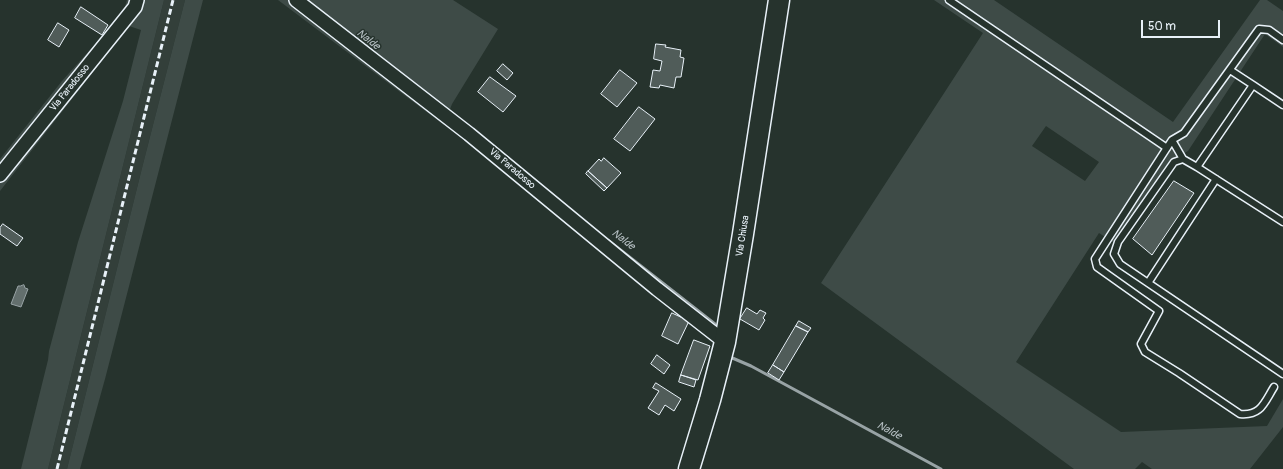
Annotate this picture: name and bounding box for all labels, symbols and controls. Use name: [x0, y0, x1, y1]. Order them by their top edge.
scale bar: [1143, 12, 1222, 38]
text: 50 m: [1148, 19, 1176, 34]
water label: Nalde: [354, 27, 382, 53]
street label: Via Paradosso: [47, 62, 93, 114]
street label: Via Paradosso: [486, 146, 538, 192]
street label: Via Chiusa: [734, 215, 752, 257]
water label: Nalde: [609, 227, 637, 253]
water label: Nalde: [874, 419, 904, 443]

